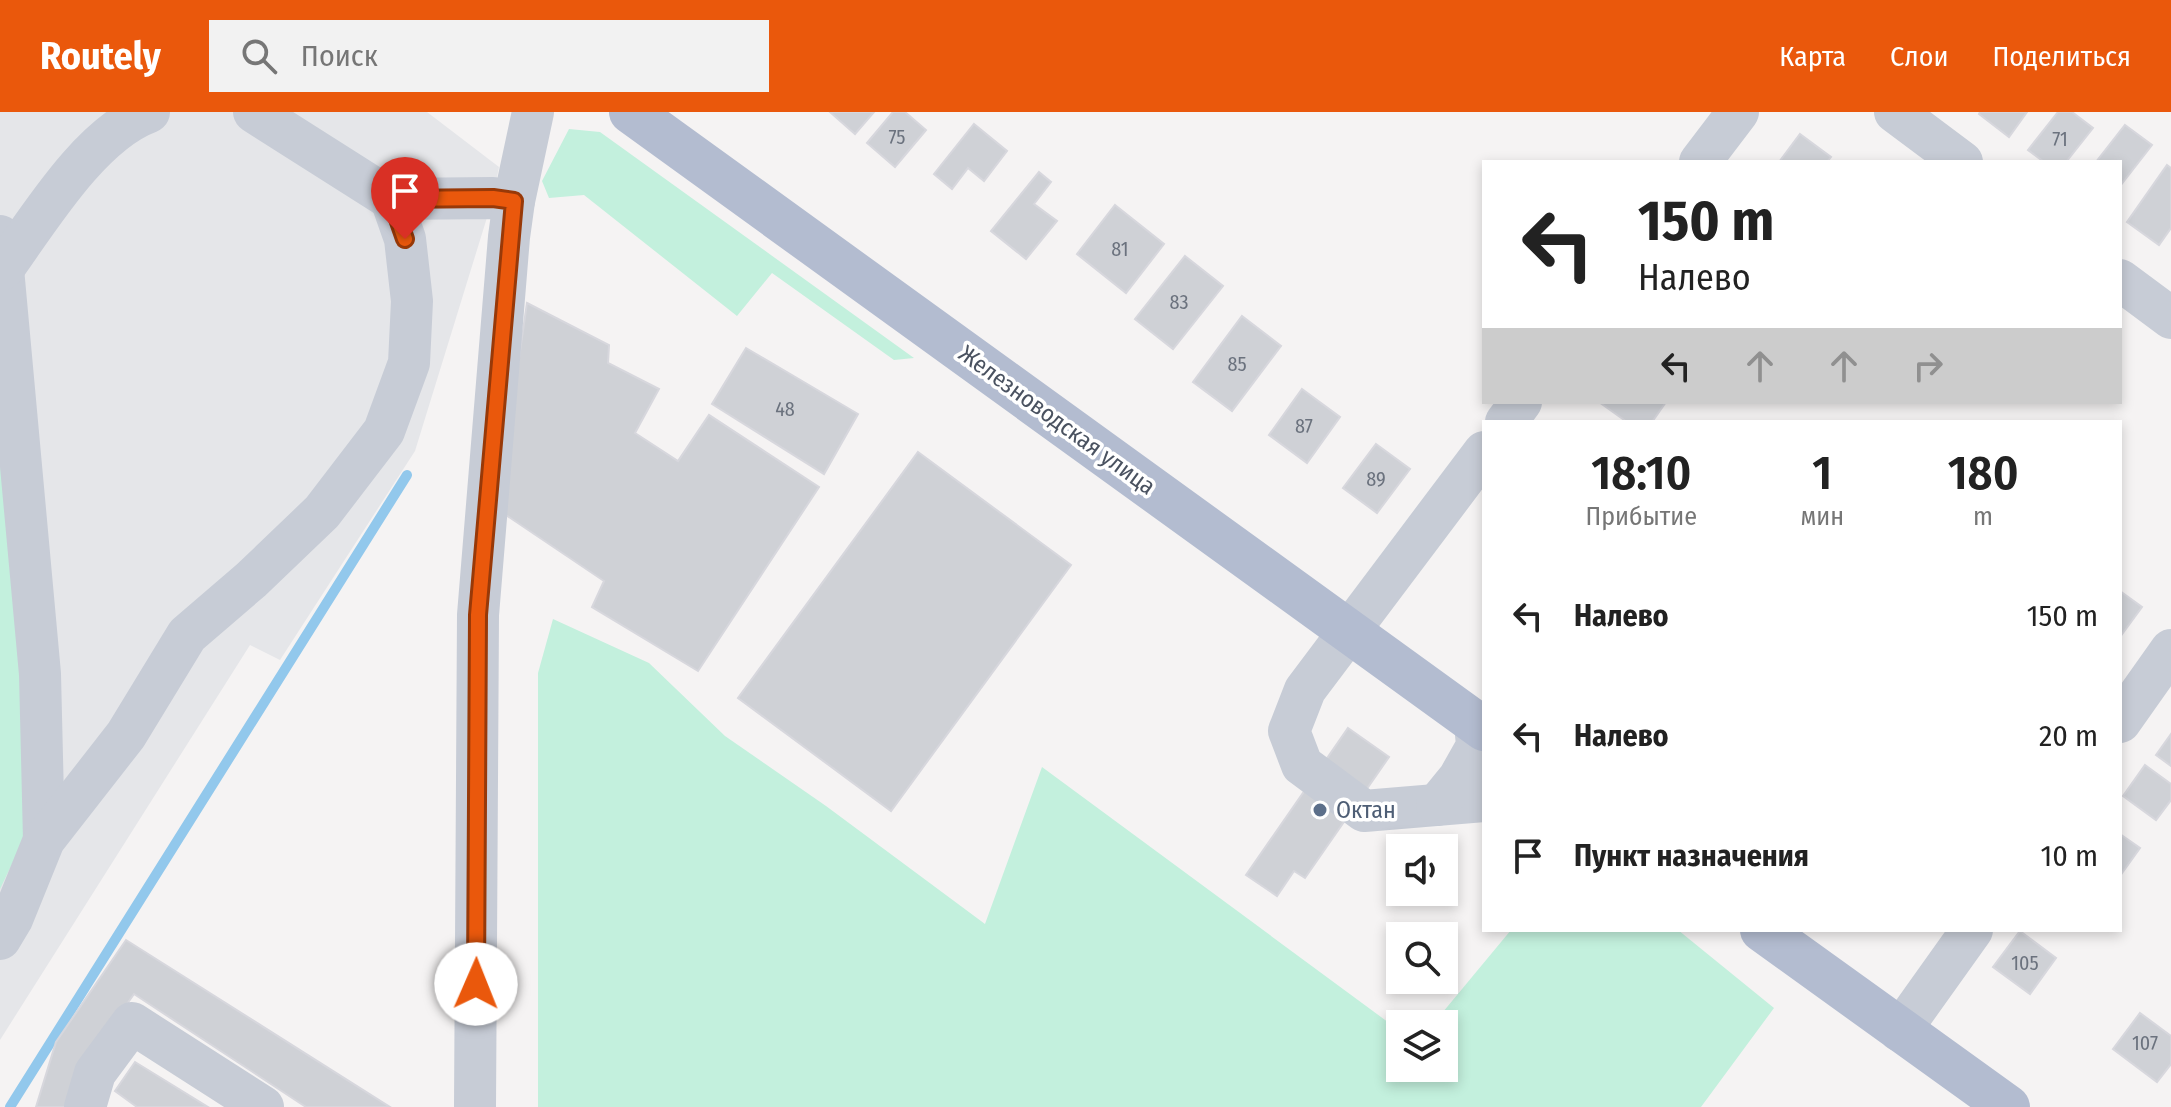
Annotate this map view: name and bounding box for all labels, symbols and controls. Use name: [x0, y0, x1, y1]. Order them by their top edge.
search box: [209, 20, 769, 92]
text: Routely: [40, 33, 161, 79]
icon: search: [237, 34, 281, 78]
text: Поиск: [301, 38, 378, 74]
text: Карта: [1779, 40, 1846, 73]
text: Слои: [1890, 40, 1948, 73]
text: Поделиться: [1992, 40, 2131, 73]
house number: 75: [889, 125, 906, 149]
house number: 71: [2052, 127, 2068, 151]
pin: [371, 157, 439, 239]
icon: arrive: [383, 169, 427, 213]
text: 150 m: [1638, 188, 1774, 255]
icon: left: [1506, 192, 1610, 296]
house number: 81: [1111, 237, 1129, 261]
text: Налево: [1638, 256, 1751, 300]
house number: 83: [1169, 290, 1189, 314]
street label: Железноводская улица: [953, 339, 1161, 501]
icon: left: [1654, 344, 1698, 388]
icon: ahead: [1738, 344, 1782, 388]
icon: ahead: [1822, 344, 1866, 388]
icon: right: [1906, 344, 1950, 388]
house number: 85: [1227, 352, 1247, 376]
house number: 48: [775, 397, 795, 421]
house number: 87: [1295, 414, 1313, 438]
text: 18:10: [1591, 444, 1691, 502]
text: 1: [1812, 444, 1832, 502]
text: 180: [1948, 444, 2019, 502]
house number: 89: [1366, 467, 1386, 491]
text: Прибытие: [1585, 501, 1697, 532]
text: мин: [1801, 501, 1844, 532]
text: m: [1973, 501, 1993, 532]
icon: left: [1506, 594, 1550, 638]
text: Налево: [1574, 598, 1669, 634]
text: 150 m: [2027, 598, 2098, 634]
icon: left: [1506, 714, 1550, 758]
text: Налево: [1574, 718, 1669, 754]
text: 20 m: [2039, 718, 2098, 754]
place label: Октан: [1336, 796, 1396, 824]
marker: Октан: [1311, 801, 1329, 819]
map controls: [1386, 834, 1458, 1082]
button: sound: [1386, 834, 1458, 906]
icon: arrive: [1506, 834, 1550, 878]
text: Пункт назначения: [1574, 838, 1809, 874]
text: 10 m: [2041, 838, 2098, 874]
button: search: [1386, 922, 1458, 994]
position arrow: [434, 942, 518, 1026]
house number: 105: [2011, 951, 2039, 975]
button: layers: [1386, 1010, 1458, 1082]
house number: 107: [2132, 1031, 2158, 1055]

